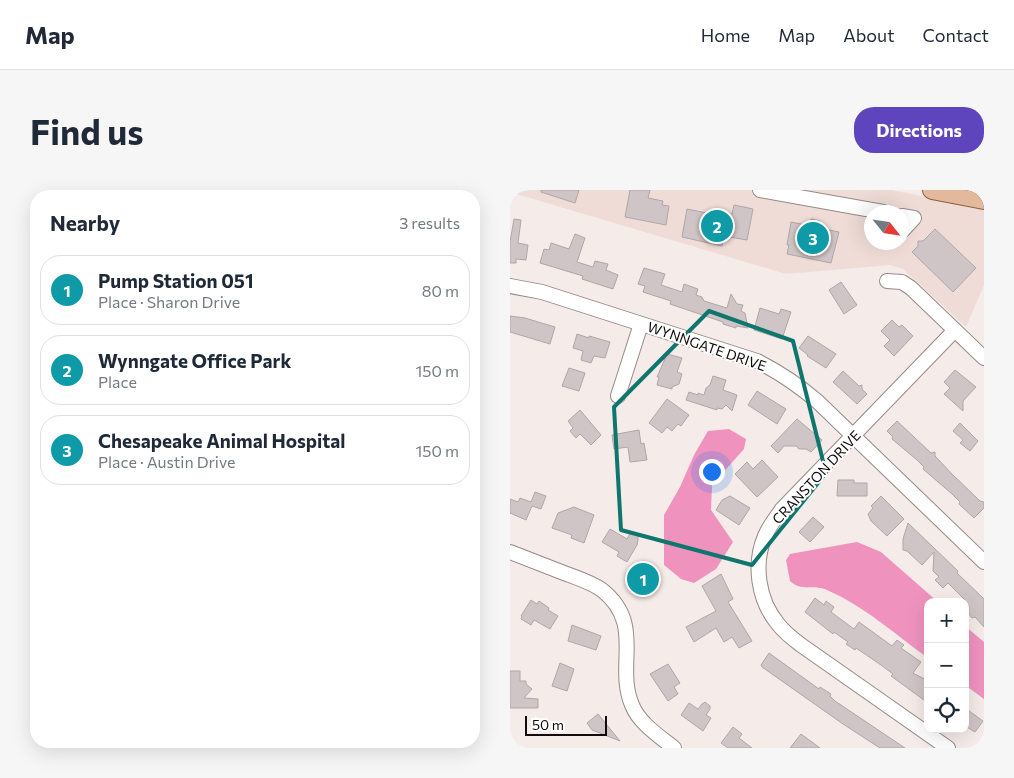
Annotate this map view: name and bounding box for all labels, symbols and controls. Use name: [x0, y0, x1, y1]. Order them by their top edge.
text: Map: [25, 20, 75, 49]
text: Home: [701, 24, 750, 46]
text: Map: [778, 24, 815, 46]
text: About: [843, 24, 895, 46]
text: Contact: [923, 24, 989, 46]
button: Directions: [854, 107, 984, 153]
text: Find us: [30, 109, 144, 152]
north arrow: [864, 205, 909, 250]
pin: 2: [701, 207, 733, 245]
text: Nearby: [50, 210, 120, 235]
text: 3 results: [399, 213, 460, 232]
pin: 3: [797, 219, 829, 257]
text: Pump Station 051: [98, 269, 253, 292]
text: 1: [63, 281, 71, 300]
text: 80 m: [422, 281, 459, 300]
text: Place · Sharon Drive: [98, 292, 240, 311]
street label: WYNNGATE DRIVE: [645, 318, 769, 374]
text: Wynngate Office Park: [98, 349, 291, 372]
text: 2: [62, 361, 72, 380]
text: 150 m: [416, 361, 459, 380]
text: Place: [98, 372, 137, 391]
street label: CRANSTON DRIVE: [768, 427, 864, 527]
text: Chesapeake Animal Hospital: [98, 429, 346, 452]
text: 3: [62, 441, 72, 460]
text: 150 m: [416, 441, 459, 460]
text: Place · Austin Drive: [98, 452, 235, 471]
your location: [699, 459, 725, 485]
pin: 1: [627, 560, 659, 598]
map controls: [924, 598, 969, 733]
button: +: [924, 598, 969, 643]
button: −: [924, 643, 969, 688]
button: locate: [924, 688, 969, 733]
scale bar: [525, 713, 608, 736]
text: 50 m: [532, 716, 564, 733]

